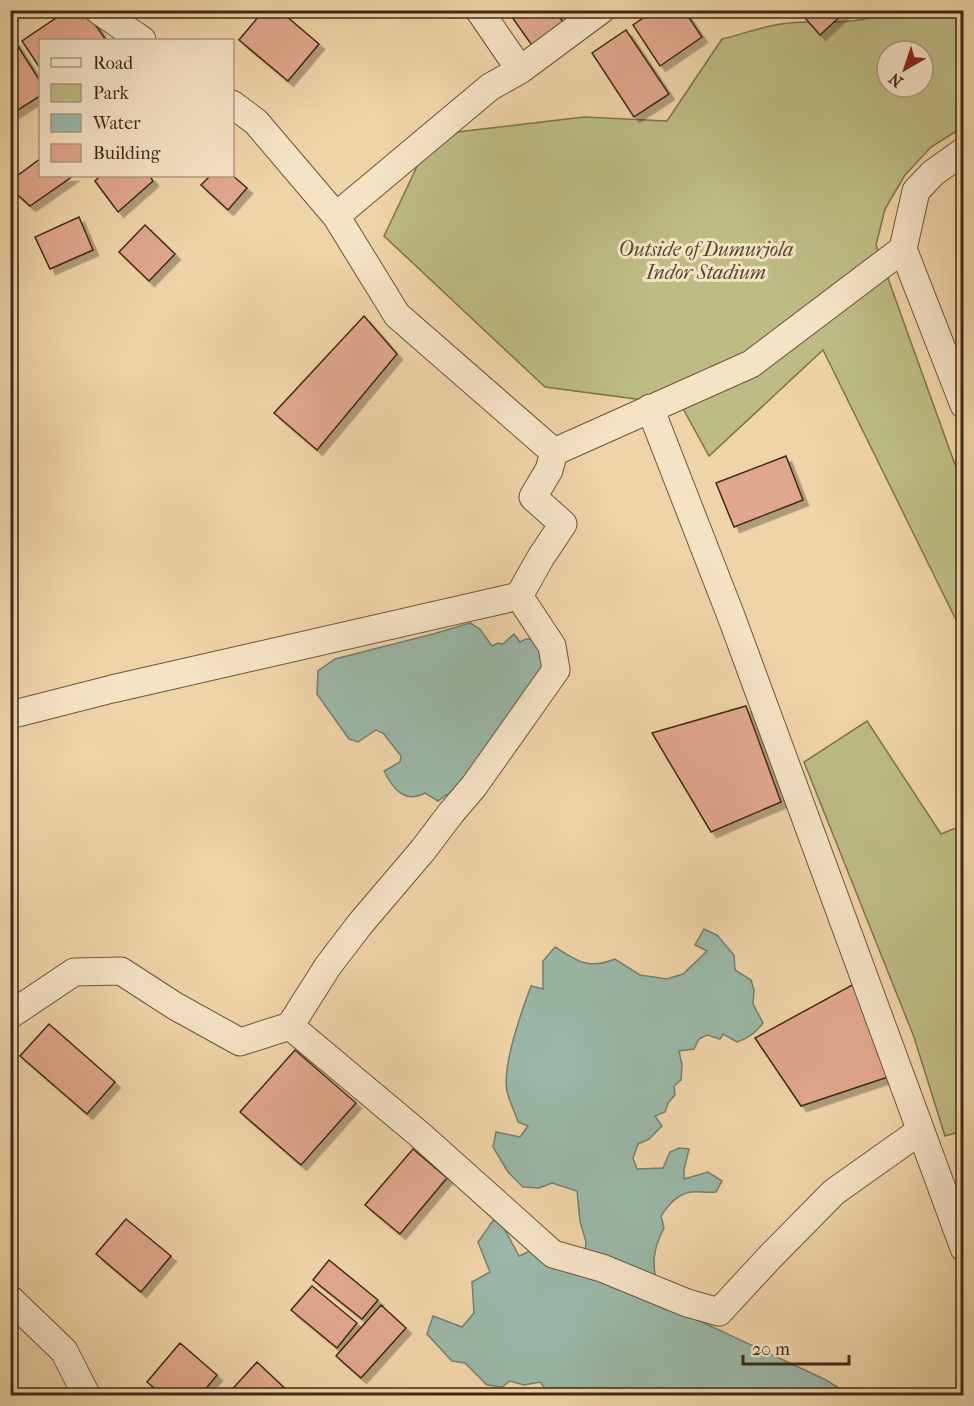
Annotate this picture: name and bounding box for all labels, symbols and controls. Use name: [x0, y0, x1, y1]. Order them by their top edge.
legend: [39, 39, 234, 177]
north arrow: [875, 39, 935, 99]
text: Road: [93, 53, 133, 74]
text: N: [885, 69, 907, 91]
text: Park: [93, 83, 130, 104]
text: Water: [92, 113, 141, 134]
text: Building: [93, 143, 161, 164]
park label: Outside of Dumurjola Indor Stadium: [619, 238, 793, 284]
scale bar: [743, 1328, 850, 1366]
text: 20 m: [752, 1339, 790, 1360]

